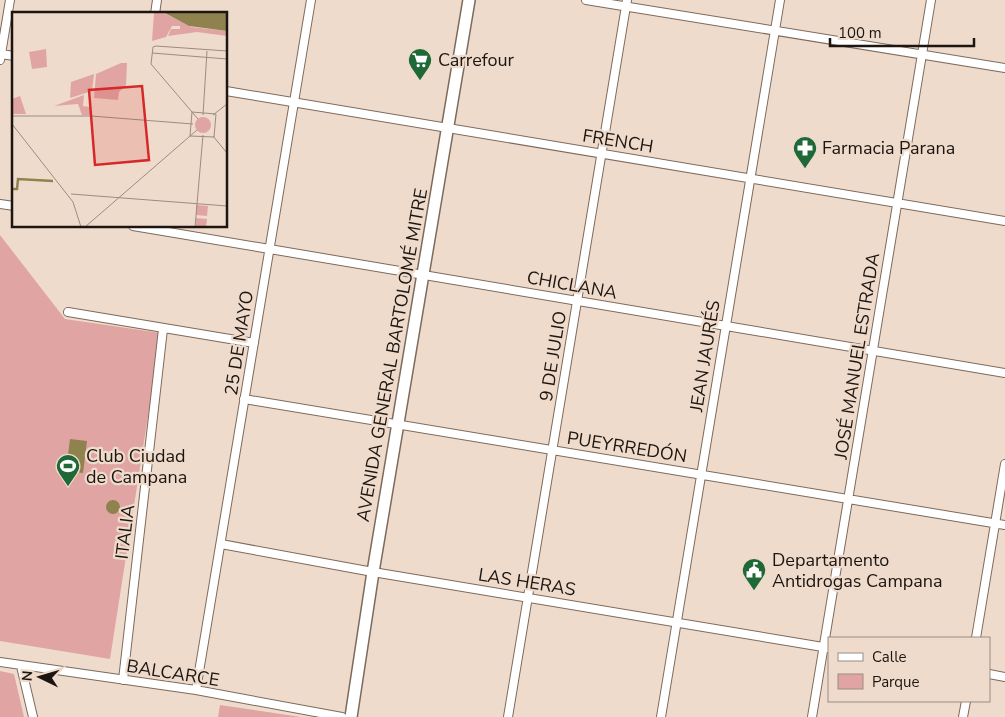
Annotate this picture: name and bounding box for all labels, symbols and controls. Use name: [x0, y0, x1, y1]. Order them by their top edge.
inset map: [12, 12, 228, 228]
scale bar: [830, 15, 974, 47]
text: 100 m: [838, 23, 882, 43]
supermarket icon: Carrefour: [407, 47, 433, 81]
place label: Carrefour: [438, 48, 515, 72]
street label: FRENCH: [581, 124, 655, 158]
pharmacy icon: Farmacia Parana: [792, 135, 818, 169]
place label: Farmacia Parana: [822, 136, 955, 160]
street label: AVENIDA GENERAL BARTOLOMÉ MITRE: [351, 186, 433, 524]
street label: JOSÉ MANUEL ESTRADA: [829, 251, 885, 462]
street label: CHICLANA: [525, 265, 619, 305]
street label: 25 DE MAYO: [219, 289, 259, 397]
street label: JEAN JAURÉS: [684, 299, 726, 414]
street label: 9 DE JULIO: [534, 309, 572, 403]
street label: PUEYRREDÓN: [565, 426, 689, 468]
place label: Club Ciudad de Campana: [86, 444, 187, 489]
sports icon: Club Ciudad de Campana: [55, 453, 81, 487]
street label: ITALIA: [110, 503, 140, 561]
place label: Departamento Antidrogas Campana: [772, 548, 943, 593]
public building icon: Departamento Antidrogas Campana: [741, 557, 767, 591]
street label: LAS HERAS: [477, 562, 577, 602]
legend: [828, 637, 990, 702]
text: Calle: [872, 647, 907, 667]
north arrow: [15, 652, 65, 702]
street label: BALCARCE: [125, 654, 221, 692]
text: N: [18, 670, 37, 682]
text: Parque: [872, 672, 920, 692]

